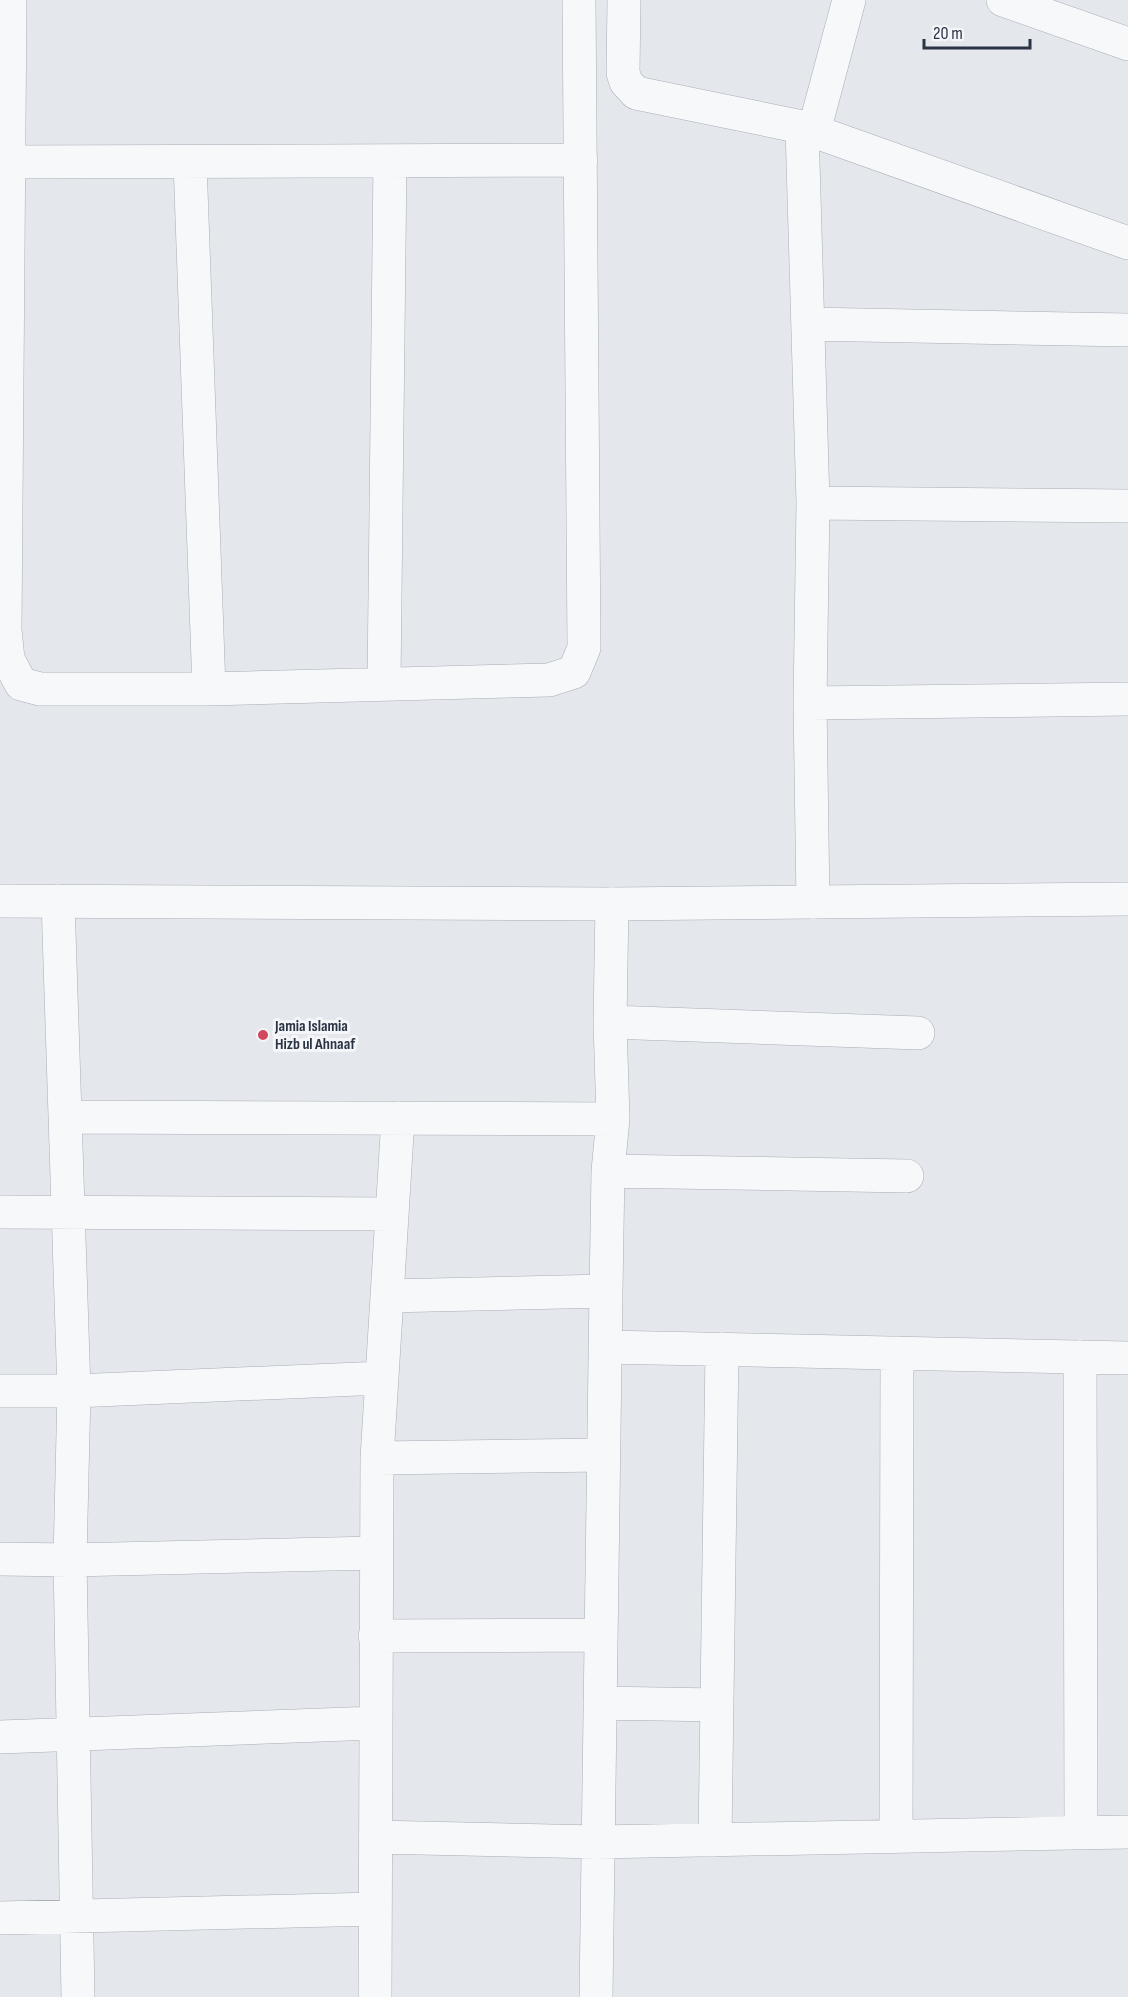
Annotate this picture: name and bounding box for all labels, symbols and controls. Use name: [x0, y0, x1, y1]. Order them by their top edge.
scale bar: [924, 12, 1030, 50]
text: 20 m: [933, 23, 963, 44]
place label: Jamia Islamia Hizb ul Ahnaaf: [274, 1017, 356, 1054]
marker: Jamia Islamia Hizb ul Ahnaaf: [256, 1028, 270, 1042]

